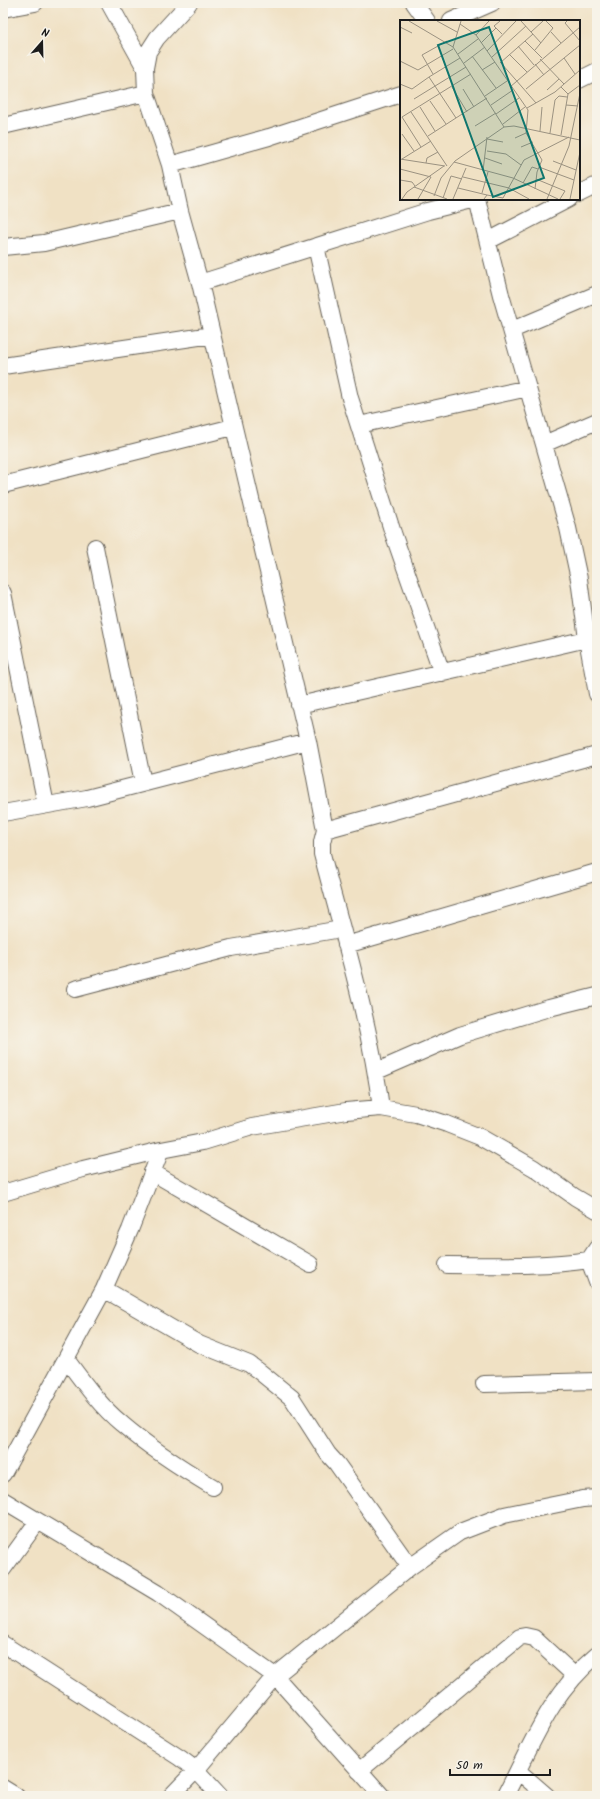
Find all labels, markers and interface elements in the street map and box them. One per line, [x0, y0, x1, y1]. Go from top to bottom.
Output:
inset map [400, 20, 580, 200]
north arrow [22, 22, 62, 62]
text: N [39, 24, 51, 43]
scale bar [450, 1751, 550, 1777]
text: 50 m [456, 1756, 483, 1775]

